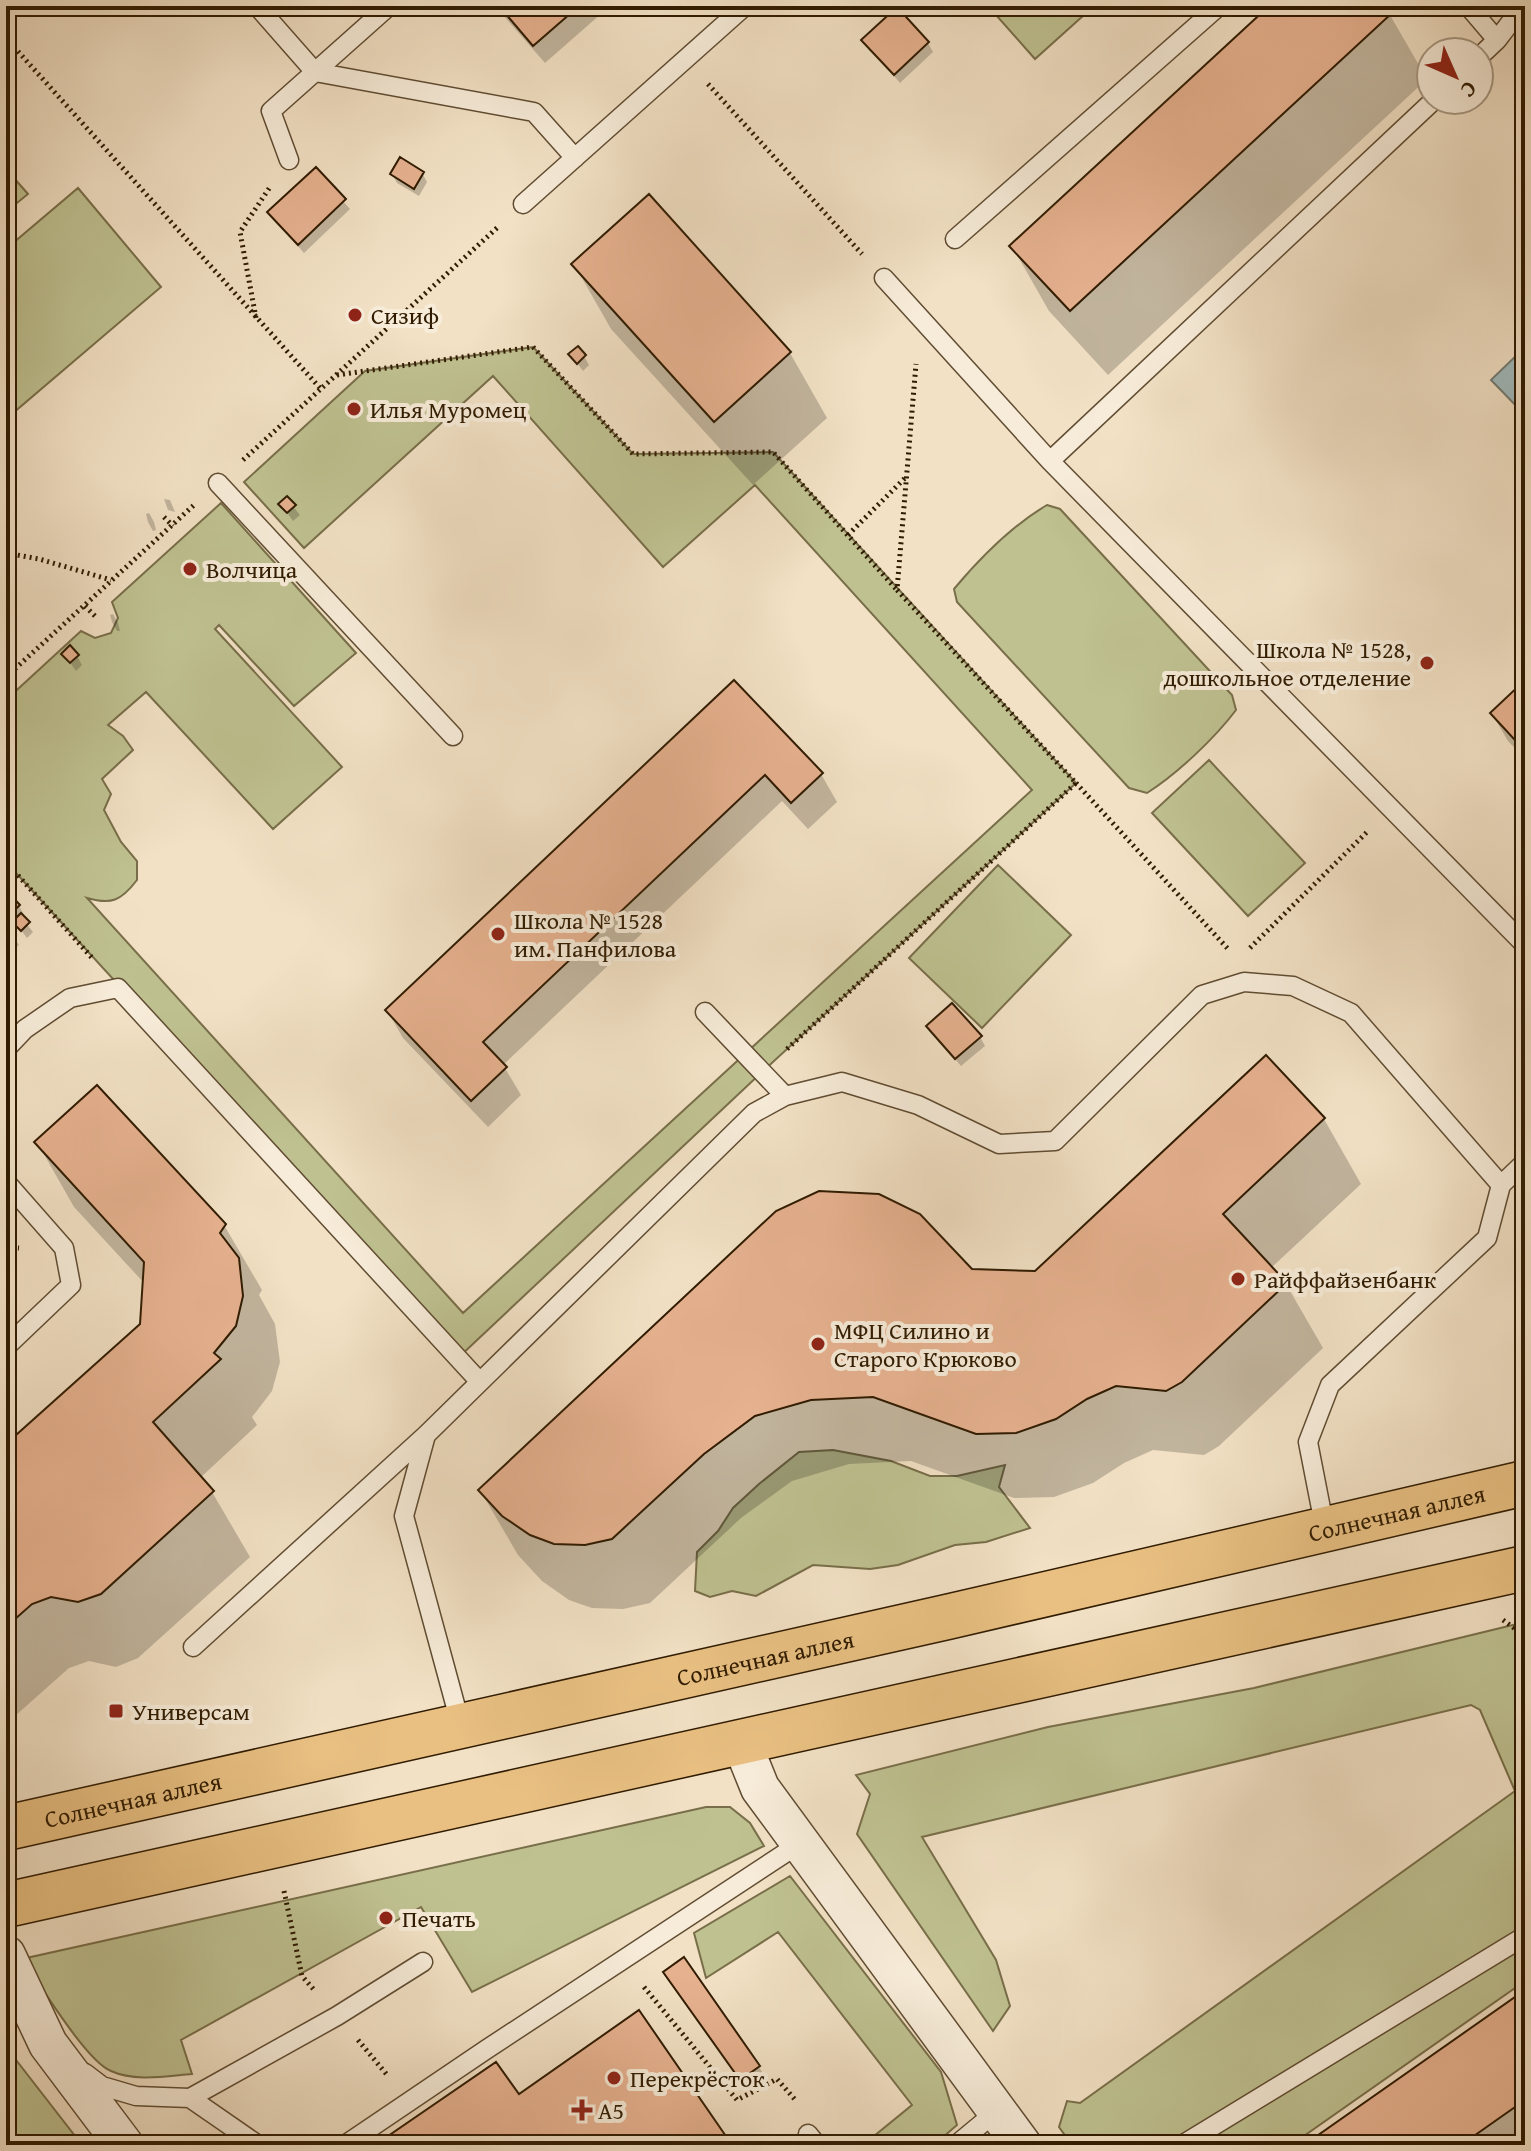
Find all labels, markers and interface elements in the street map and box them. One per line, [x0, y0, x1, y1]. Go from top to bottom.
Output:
north arrow [1415, 36, 1495, 116]
text: С [1453, 74, 1485, 106]
place label: Сизиф [371, 298, 439, 333]
marker: Сизиф [346, 306, 364, 324]
place label: Илья Муромец [370, 392, 527, 427]
marker: Илья Муромец [345, 400, 363, 418]
place label: Волчица [206, 552, 298, 587]
marker: Волчица [181, 560, 199, 578]
place label: Школа № 1528, дошкольное отделение [1163, 632, 1411, 695]
marker: Школа № 1528, дошкольное отделение [1418, 654, 1436, 672]
place label: Школа № 1528 им. Панфилова [514, 903, 677, 966]
marker: Школа № 1528 им. Панфилова [489, 925, 507, 943]
place label: Райффайзенбанк [1254, 1262, 1437, 1297]
marker: Райффайзенбанк [1229, 1270, 1247, 1288]
place label: МФЦ Силино и Старого Крюково [834, 1313, 1017, 1376]
marker: МФЦ Силино и Старого Крюково [809, 1335, 827, 1353]
street label: Солнечная аллея [1305, 1475, 1489, 1550]
street label: Солнечная аллея [673, 1621, 857, 1695]
place label: Универсам [132, 1694, 250, 1729]
marker: Универсам [107, 1702, 125, 1720]
street label: Солнечная аллея [41, 1763, 225, 1836]
place label: Печать [402, 1901, 476, 1936]
marker: Печать [377, 1909, 395, 1927]
place label: Перекрёсток [630, 2061, 765, 2096]
marker: Перекрёсток [605, 2069, 623, 2087]
place label: А5 [598, 2093, 624, 2128]
marker: А5 [573, 2101, 591, 2119]

